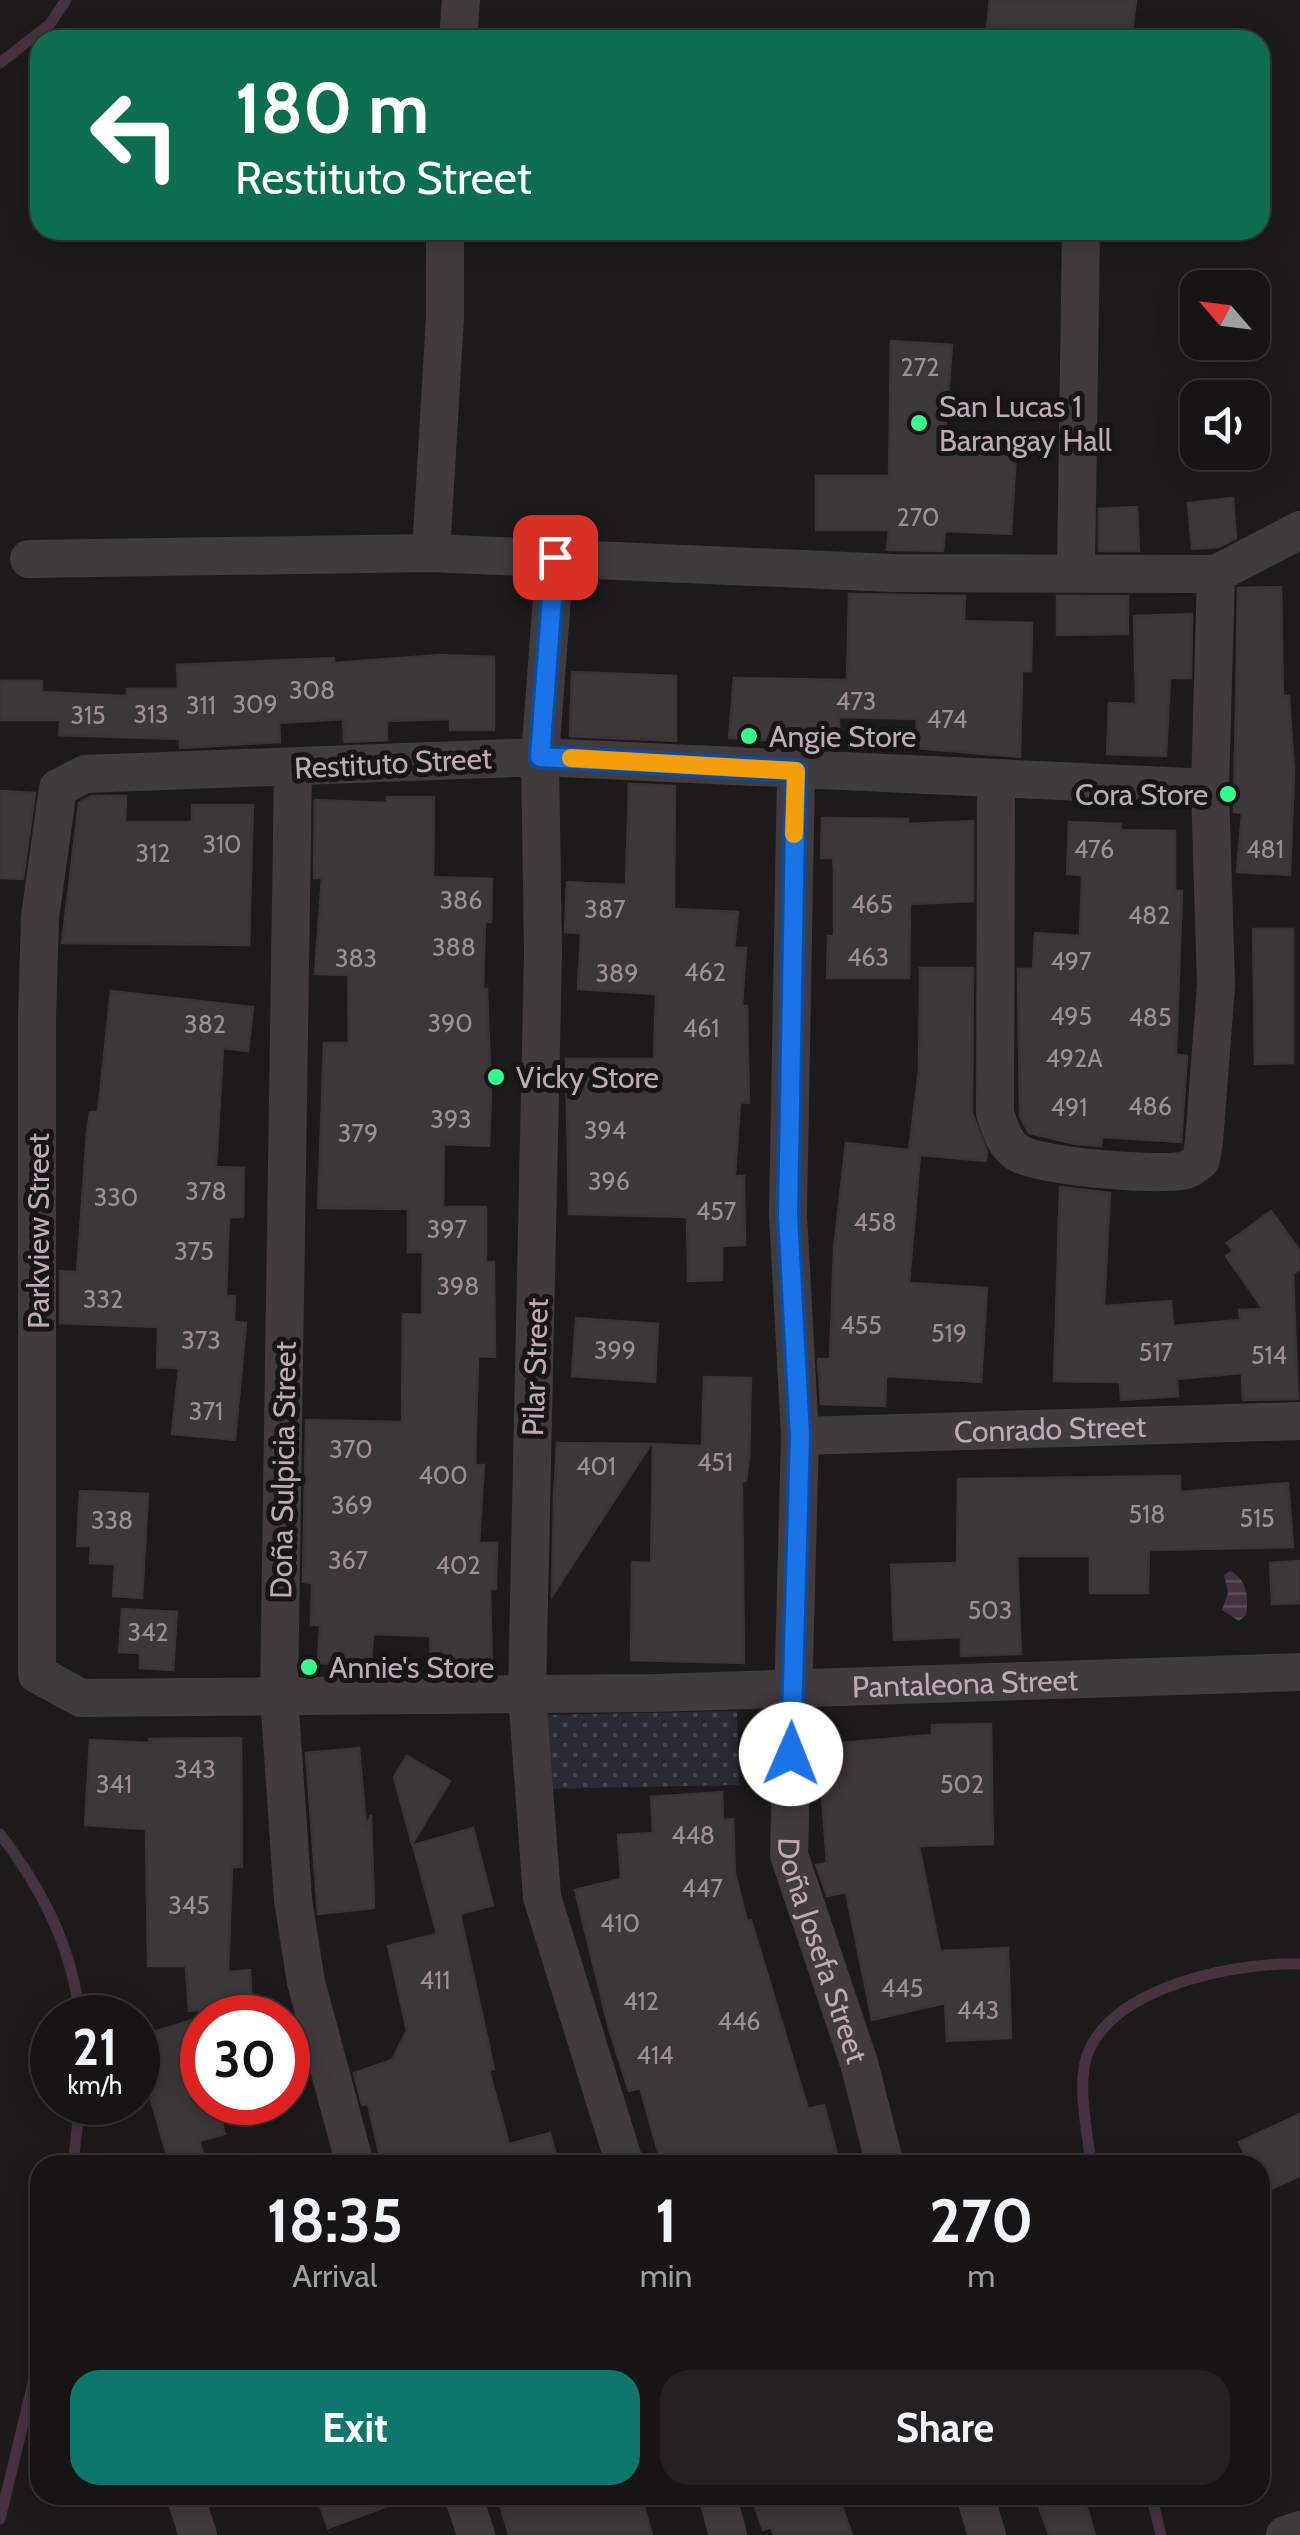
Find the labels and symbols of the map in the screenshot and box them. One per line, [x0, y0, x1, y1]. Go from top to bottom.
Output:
north arrow [1180, 270, 1270, 360]
house number: 272 [901, 352, 939, 382]
place label: San Lucas 1 Barangay Hall [939, 388, 1112, 459]
marker: San Lucas 1 Barangay Hall [908, 412, 930, 434]
house number: 270 [897, 502, 939, 532]
pin [513, 515, 598, 600]
house number: 308 [289, 675, 335, 705]
house number: 473 [836, 686, 876, 716]
house number: 309 [232, 689, 278, 719]
house number: 311 [186, 690, 216, 720]
house number: 313 [133, 699, 169, 729]
house number: 315 [70, 700, 106, 730]
house number: 474 [927, 704, 967, 734]
place label: Angie Store [769, 718, 916, 755]
marker: Angie Store [738, 725, 760, 747]
street label: Restituto Street [293, 739, 493, 787]
place label: Cora Store [1075, 776, 1208, 813]
marker: Cora Store [1217, 783, 1239, 805]
house number: 310 [202, 829, 242, 859]
house number: 476 [1074, 834, 1114, 864]
house number: 481 [1246, 834, 1284, 864]
house number: 312 [136, 838, 170, 868]
house number: 386 [440, 885, 482, 915]
house number: 465 [851, 889, 893, 919]
house number: 387 [584, 894, 626, 924]
house number: 482 [1128, 900, 1170, 930]
house number: 388 [432, 932, 476, 962]
house number: 463 [847, 942, 889, 972]
house number: 383 [335, 943, 377, 973]
house number: 497 [1050, 946, 1092, 976]
house number: 462 [684, 957, 726, 987]
house number: 389 [596, 958, 638, 988]
house number: 495 [1050, 1001, 1092, 1031]
house number: 485 [1128, 1002, 1172, 1032]
house number: 390 [427, 1008, 473, 1038]
house number: 382 [184, 1009, 226, 1039]
house number: 461 [683, 1013, 719, 1043]
house number: 492A [1045, 1043, 1103, 1073]
place label: Vicky Store [516, 1059, 659, 1096]
marker: Vicky Store [485, 1066, 507, 1088]
house number: 486 [1128, 1091, 1172, 1121]
house number: 491 [1051, 1092, 1087, 1122]
house number: 393 [430, 1104, 472, 1134]
house number: 394 [584, 1115, 626, 1145]
house number: 379 [338, 1118, 378, 1148]
street label: Parkview Street [20, 1133, 57, 1329]
house number: 396 [588, 1166, 630, 1196]
house number: 378 [185, 1176, 227, 1206]
house number: 330 [94, 1182, 138, 1212]
house number: 457 [696, 1196, 737, 1226]
house number: 458 [853, 1207, 897, 1237]
house number: 397 [427, 1214, 468, 1244]
house number: 375 [174, 1236, 214, 1266]
house number: 398 [437, 1271, 479, 1301]
house number: 332 [83, 1284, 123, 1314]
street label: Pilar Street [514, 1297, 556, 1437]
house number: 455 [840, 1310, 882, 1340]
house number: 519 [931, 1318, 967, 1348]
house number: 373 [181, 1325, 221, 1355]
house number: 399 [594, 1335, 636, 1365]
house number: 517 [1139, 1337, 1174, 1367]
house number: 514 [1251, 1340, 1287, 1370]
street label: Doña Sulpicia Street [262, 1341, 304, 1599]
house number: 371 [189, 1396, 223, 1426]
street label: Conrado Street [953, 1407, 1146, 1450]
house number: 370 [329, 1434, 373, 1464]
house number: 451 [697, 1447, 733, 1477]
house number: 401 [576, 1451, 616, 1481]
house number: 400 [418, 1460, 468, 1490]
house number: 369 [331, 1490, 373, 1520]
house number: 518 [1129, 1499, 1165, 1529]
house number: 515 [1239, 1503, 1275, 1533]
house number: 338 [91, 1505, 133, 1535]
house number: 367 [328, 1545, 368, 1575]
house number: 402 [435, 1550, 481, 1580]
house number: 503 [968, 1595, 1012, 1625]
house number: 342 [127, 1617, 169, 1647]
place label: Annie's Store [329, 1649, 494, 1686]
marker: Annie's Store [298, 1656, 320, 1678]
street label: Pantaleona Street [851, 1661, 1079, 1705]
position arrow [739, 1702, 843, 1806]
house number: 343 [174, 1754, 216, 1784]
house number: 341 [96, 1769, 132, 1799]
house number: 502 [940, 1769, 984, 1799]
house number: 448 [671, 1820, 715, 1850]
street label: Doña Josefa Street [770, 1837, 876, 2068]
house number: 447 [681, 1873, 723, 1903]
house number: 345 [168, 1890, 210, 1920]
house number: 410 [600, 1908, 640, 1938]
house number: 411 [420, 1965, 450, 1995]
house number: 445 [881, 1973, 923, 2003]
house number: 412 [623, 1986, 659, 2016]
speed limit sign: 30 [180, 1995, 310, 2125]
house number: 443 [957, 1995, 999, 2025]
house number: 446 [717, 2006, 761, 2036]
house number: 414 [636, 2040, 674, 2070]

